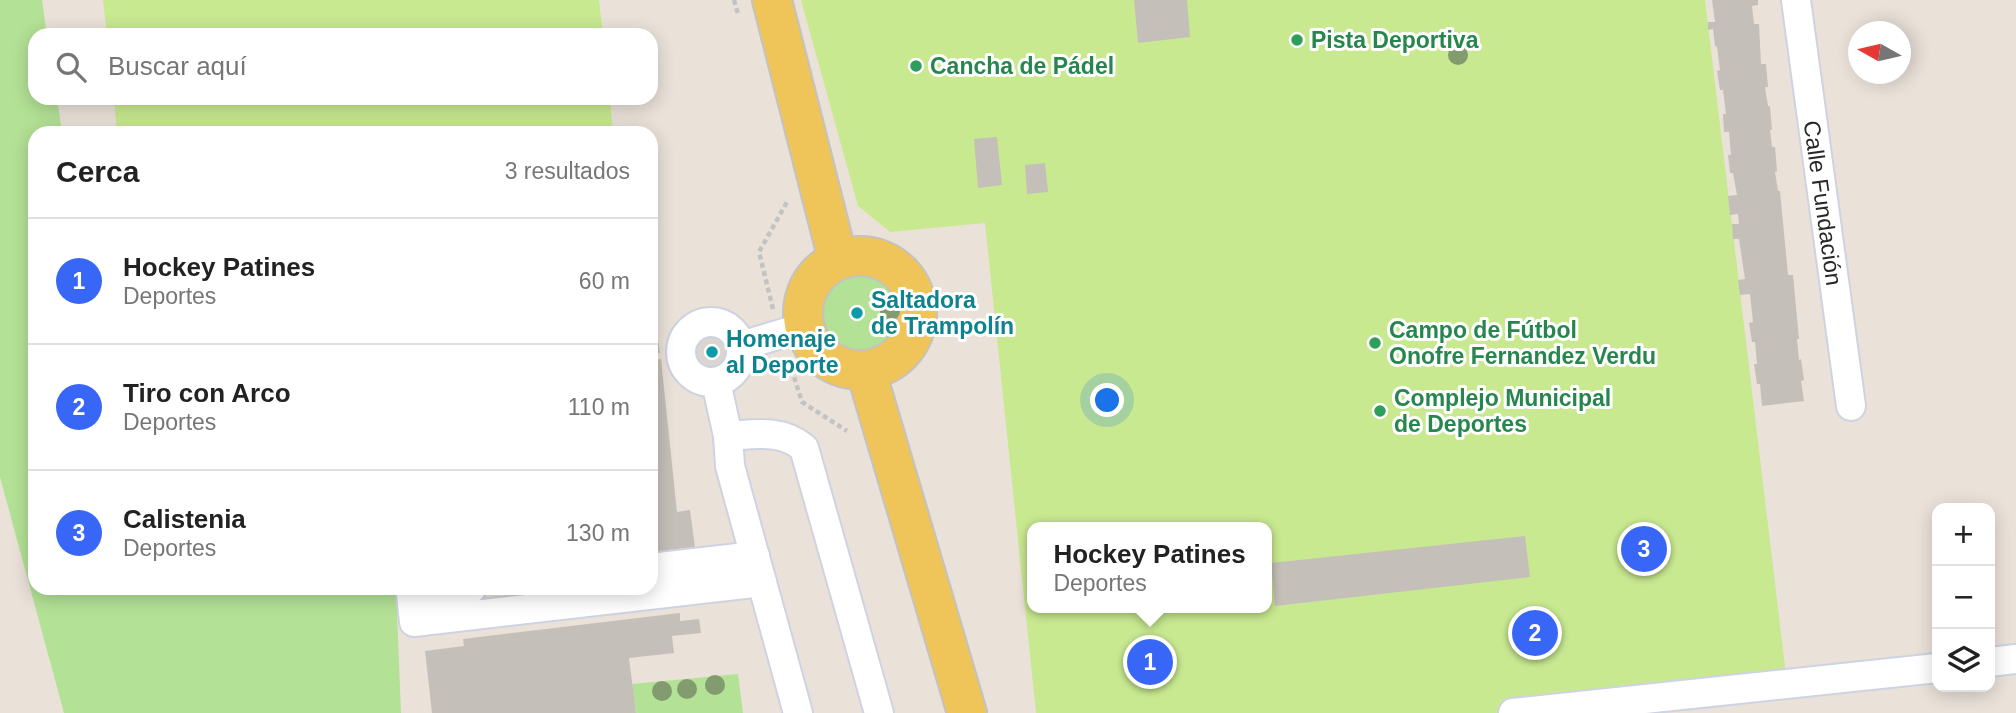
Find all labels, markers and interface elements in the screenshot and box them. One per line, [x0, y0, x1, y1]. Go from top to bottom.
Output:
north arrow [1848, 21, 1911, 84]
place label: Pista Deportiva [1311, 27, 1479, 53]
search box [28, 28, 658, 105]
marker: Pista Deportiva [1289, 32, 1305, 48]
icon: search [52, 48, 90, 86]
text: Buscar aquí [108, 51, 247, 81]
place label: Cancha de Pádel [930, 53, 1114, 79]
marker: Cancha de Pádel [908, 58, 924, 74]
street label: Calle Fundación [1799, 119, 1847, 287]
text: Cerca [56, 155, 139, 188]
text: 3 resultados [505, 158, 630, 184]
text: Hockey Patines [123, 252, 315, 282]
text: 1 [73, 268, 85, 294]
text: 60 m [579, 268, 630, 294]
text: Deportes [123, 283, 216, 309]
place label: Saltadora de Trampolín [871, 287, 1014, 339]
marker: Saltadora de Trampolín [849, 305, 865, 321]
place label: Campo de Fútbol Onofre Fernandez Verdu [1389, 317, 1656, 369]
place label: Homenaje al Deporte [726, 326, 838, 378]
marker: Campo de Fútbol Onofre Fernandez Verdu [1367, 335, 1383, 351]
marker: Homenaje al Deporte [704, 344, 720, 360]
text: Tiro con Arco [123, 378, 291, 408]
your location [1090, 383, 1124, 417]
place label: Complejo Municipal de Deportes [1394, 385, 1611, 437]
text: 2 [73, 394, 85, 420]
text: 110 m [568, 394, 630, 420]
marker: Complejo Municipal de Deportes [1372, 403, 1388, 419]
text: Deportes [123, 409, 216, 435]
map controls [1932, 503, 1995, 692]
button: + [1932, 503, 1995, 566]
text: Calistenia [123, 504, 246, 534]
text: 3 [73, 520, 85, 546]
text: 130 m [566, 520, 630, 546]
popup [1027, 522, 1272, 613]
pin: 3 [1621, 523, 1667, 575]
text: Deportes [123, 535, 216, 561]
text: Hockey Patines [1053, 539, 1246, 569]
button: − [1932, 566, 1995, 629]
text: Deportes [1053, 570, 1147, 596]
pin: 2 [1512, 607, 1558, 659]
button: layers [1932, 629, 1995, 692]
pin: 1 [1127, 636, 1173, 688]

